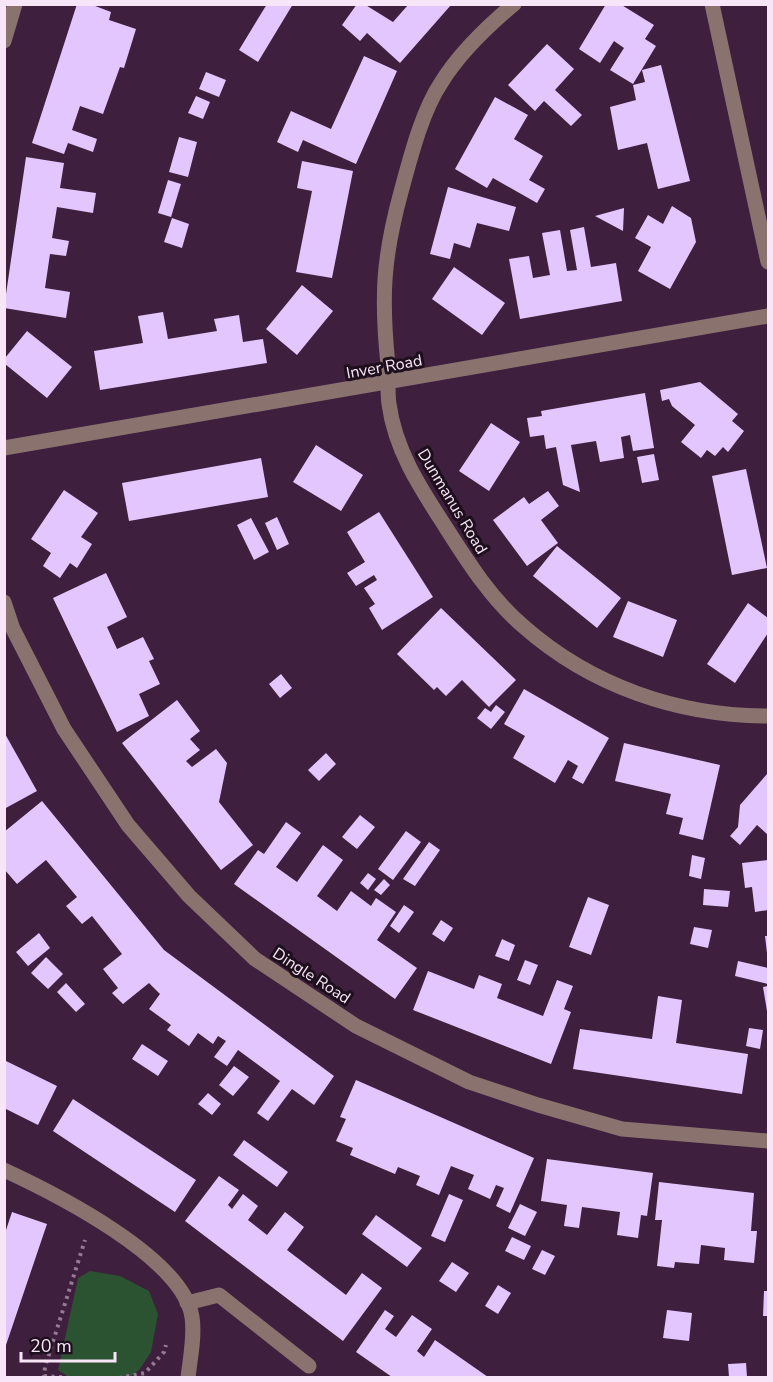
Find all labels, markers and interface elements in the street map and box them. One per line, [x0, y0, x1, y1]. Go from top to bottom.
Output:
street label: Inver Road [344, 349, 424, 384]
street label: Dunmanus Road [412, 445, 492, 558]
street label: Dingle Road [268, 942, 355, 1009]
scale bar [21, 1325, 116, 1363]
text: 20 m [30, 1334, 72, 1358]

